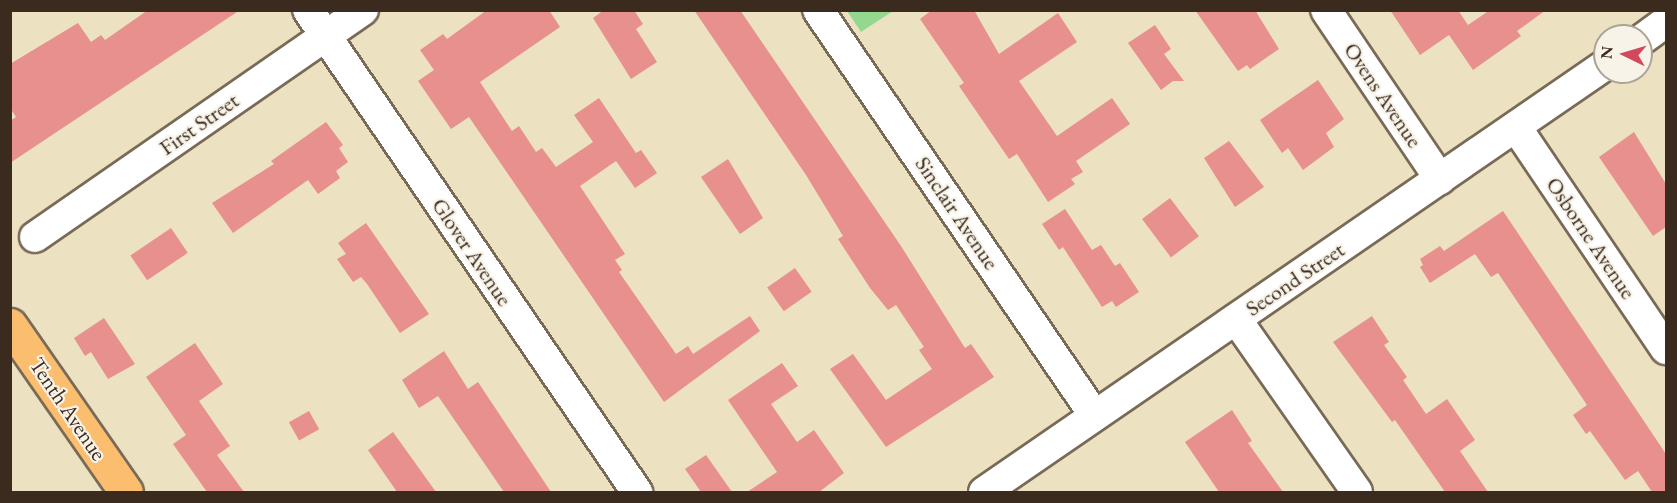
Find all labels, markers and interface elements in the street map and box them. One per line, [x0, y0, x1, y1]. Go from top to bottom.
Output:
north arrow [1593, 24, 1653, 84]
street label: Ovens Avenue [1338, 38, 1428, 152]
text: N [1596, 45, 1618, 60]
street label: First Street [154, 87, 244, 161]
street label: Sinclair Avenue [910, 152, 1004, 274]
street label: Osborne Avenue [1541, 172, 1641, 304]
street label: Glover Avenue [426, 193, 518, 311]
street label: Second Street [1241, 236, 1349, 322]
street label: Tenth Avenue [24, 353, 112, 465]

